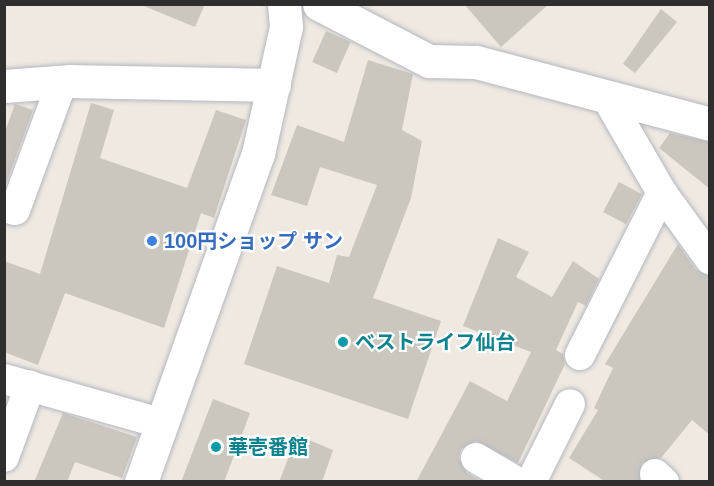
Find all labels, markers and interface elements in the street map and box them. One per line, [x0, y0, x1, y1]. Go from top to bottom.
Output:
place label: 100円ショップ サン [164, 229, 343, 253]
marker: 100円ショップ サン [145, 234, 159, 248]
place label: ベストライフ仙台 [355, 330, 515, 354]
marker: ベストライフ仙台 [336, 335, 350, 349]
place label: 華壱番館 [228, 435, 308, 459]
marker: 華壱番館 [209, 440, 223, 454]

